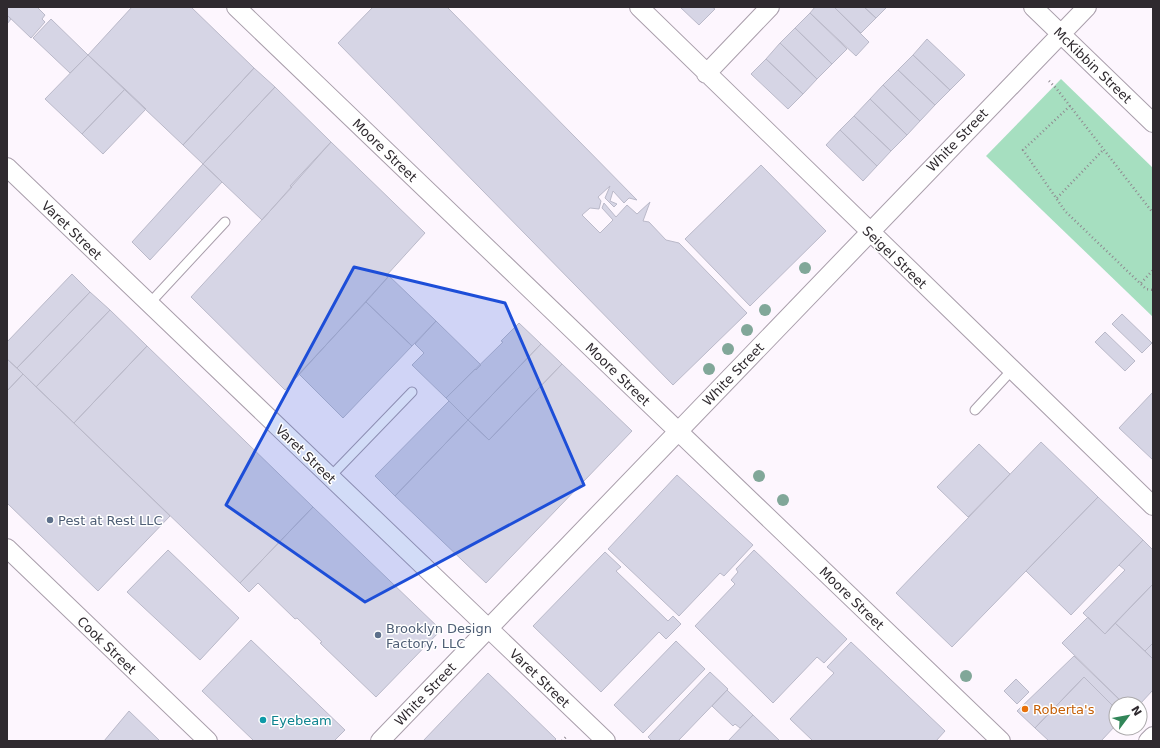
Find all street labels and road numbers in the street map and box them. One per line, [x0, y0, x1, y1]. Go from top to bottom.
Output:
street label: McKibbin Street [1051, 24, 1135, 106]
street label: White Street [924, 106, 991, 175]
street label: Moore Street [349, 116, 420, 185]
street label: Varet Street [39, 198, 105, 263]
street label: Seigel Street [859, 223, 930, 292]
street label: Moore Street [582, 340, 653, 409]
street label: White Street [700, 340, 767, 409]
street label: Varet Street [273, 422, 339, 487]
street label: Moore Street [816, 564, 887, 633]
street label: Cook Street [74, 614, 139, 677]
street label: Varet Street [507, 646, 573, 711]
street label: White Street [392, 660, 459, 729]

